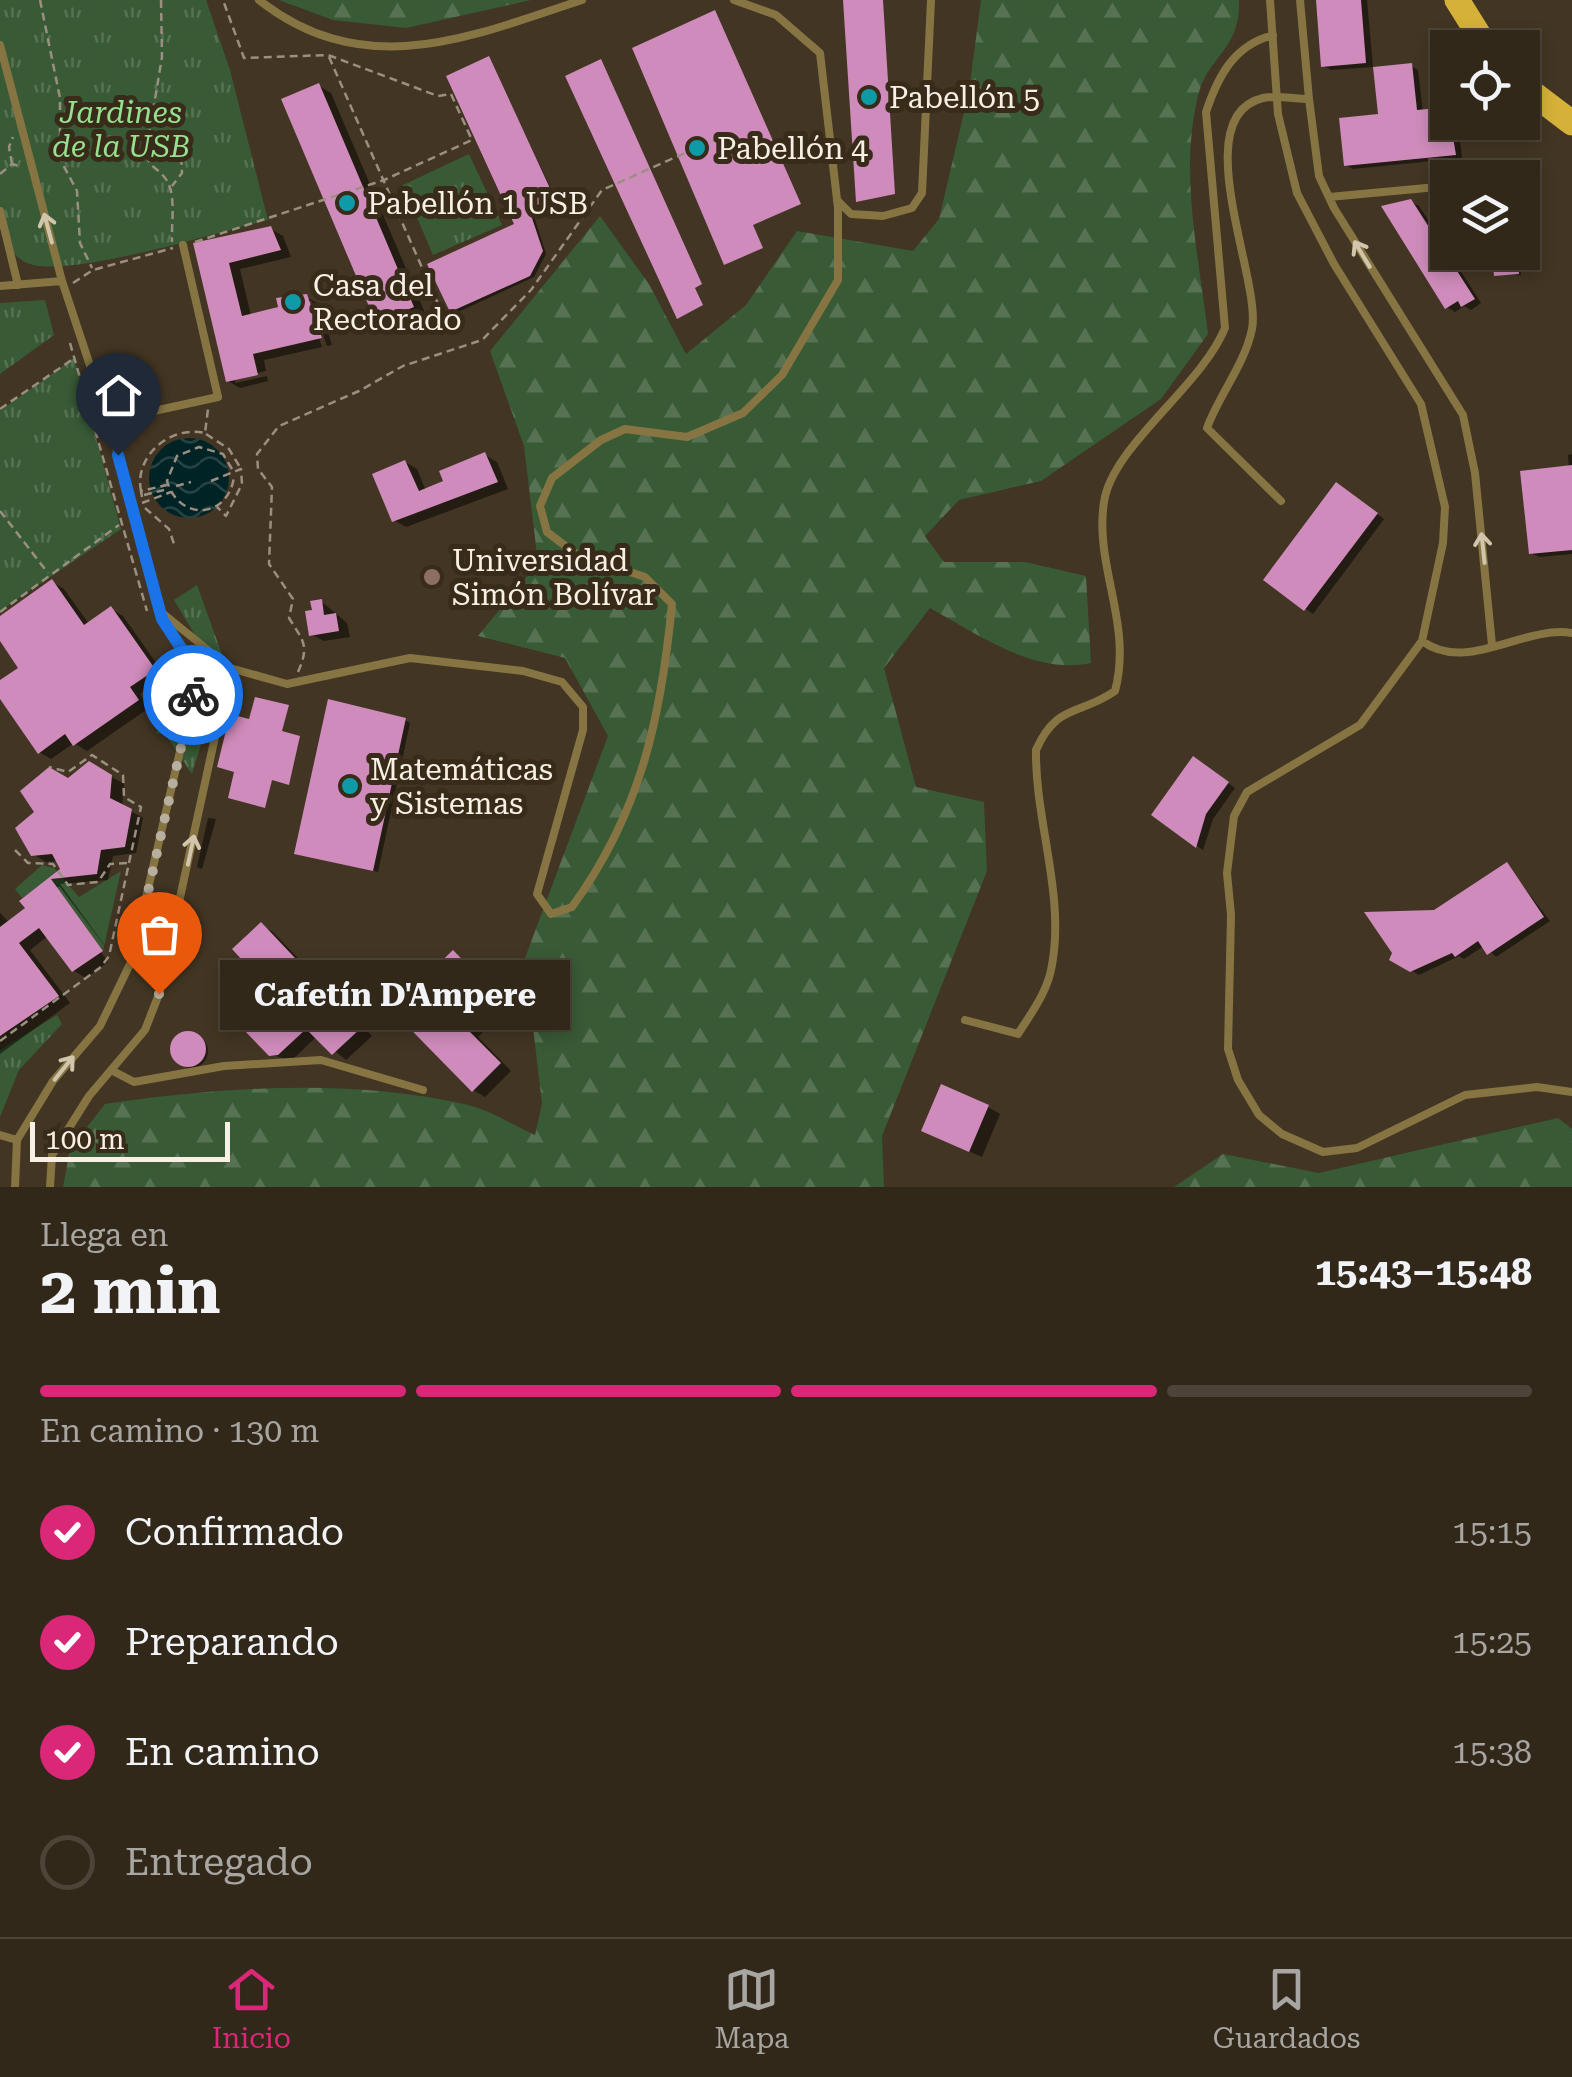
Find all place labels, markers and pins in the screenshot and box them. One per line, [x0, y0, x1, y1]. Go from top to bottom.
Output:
place label: Pabellón 5 [889, 80, 1040, 115]
marker: Pabellón 5 [858, 86, 880, 108]
place label: Pabellón 4 [717, 131, 868, 166]
marker: Pabellón 4 [686, 137, 708, 159]
place label: Pabellón 1 USB [367, 186, 588, 221]
marker: Pabellón 1 USB [336, 192, 358, 214]
place label: Casa del Rectorado [313, 268, 462, 337]
marker: Casa del Rectorado [282, 291, 304, 313]
pin [76, 353, 161, 456]
place label: Universidad Simón Bolívar [452, 543, 656, 612]
marker: Universidad Simón Bolívar [421, 566, 443, 588]
place label: Matemáticas y Sistemas [370, 752, 553, 821]
marker: Matemáticas y Sistemas [339, 775, 361, 797]
pin [117, 892, 202, 995]
callout: Cafetín D'Ampere [219, 959, 569, 1029]

